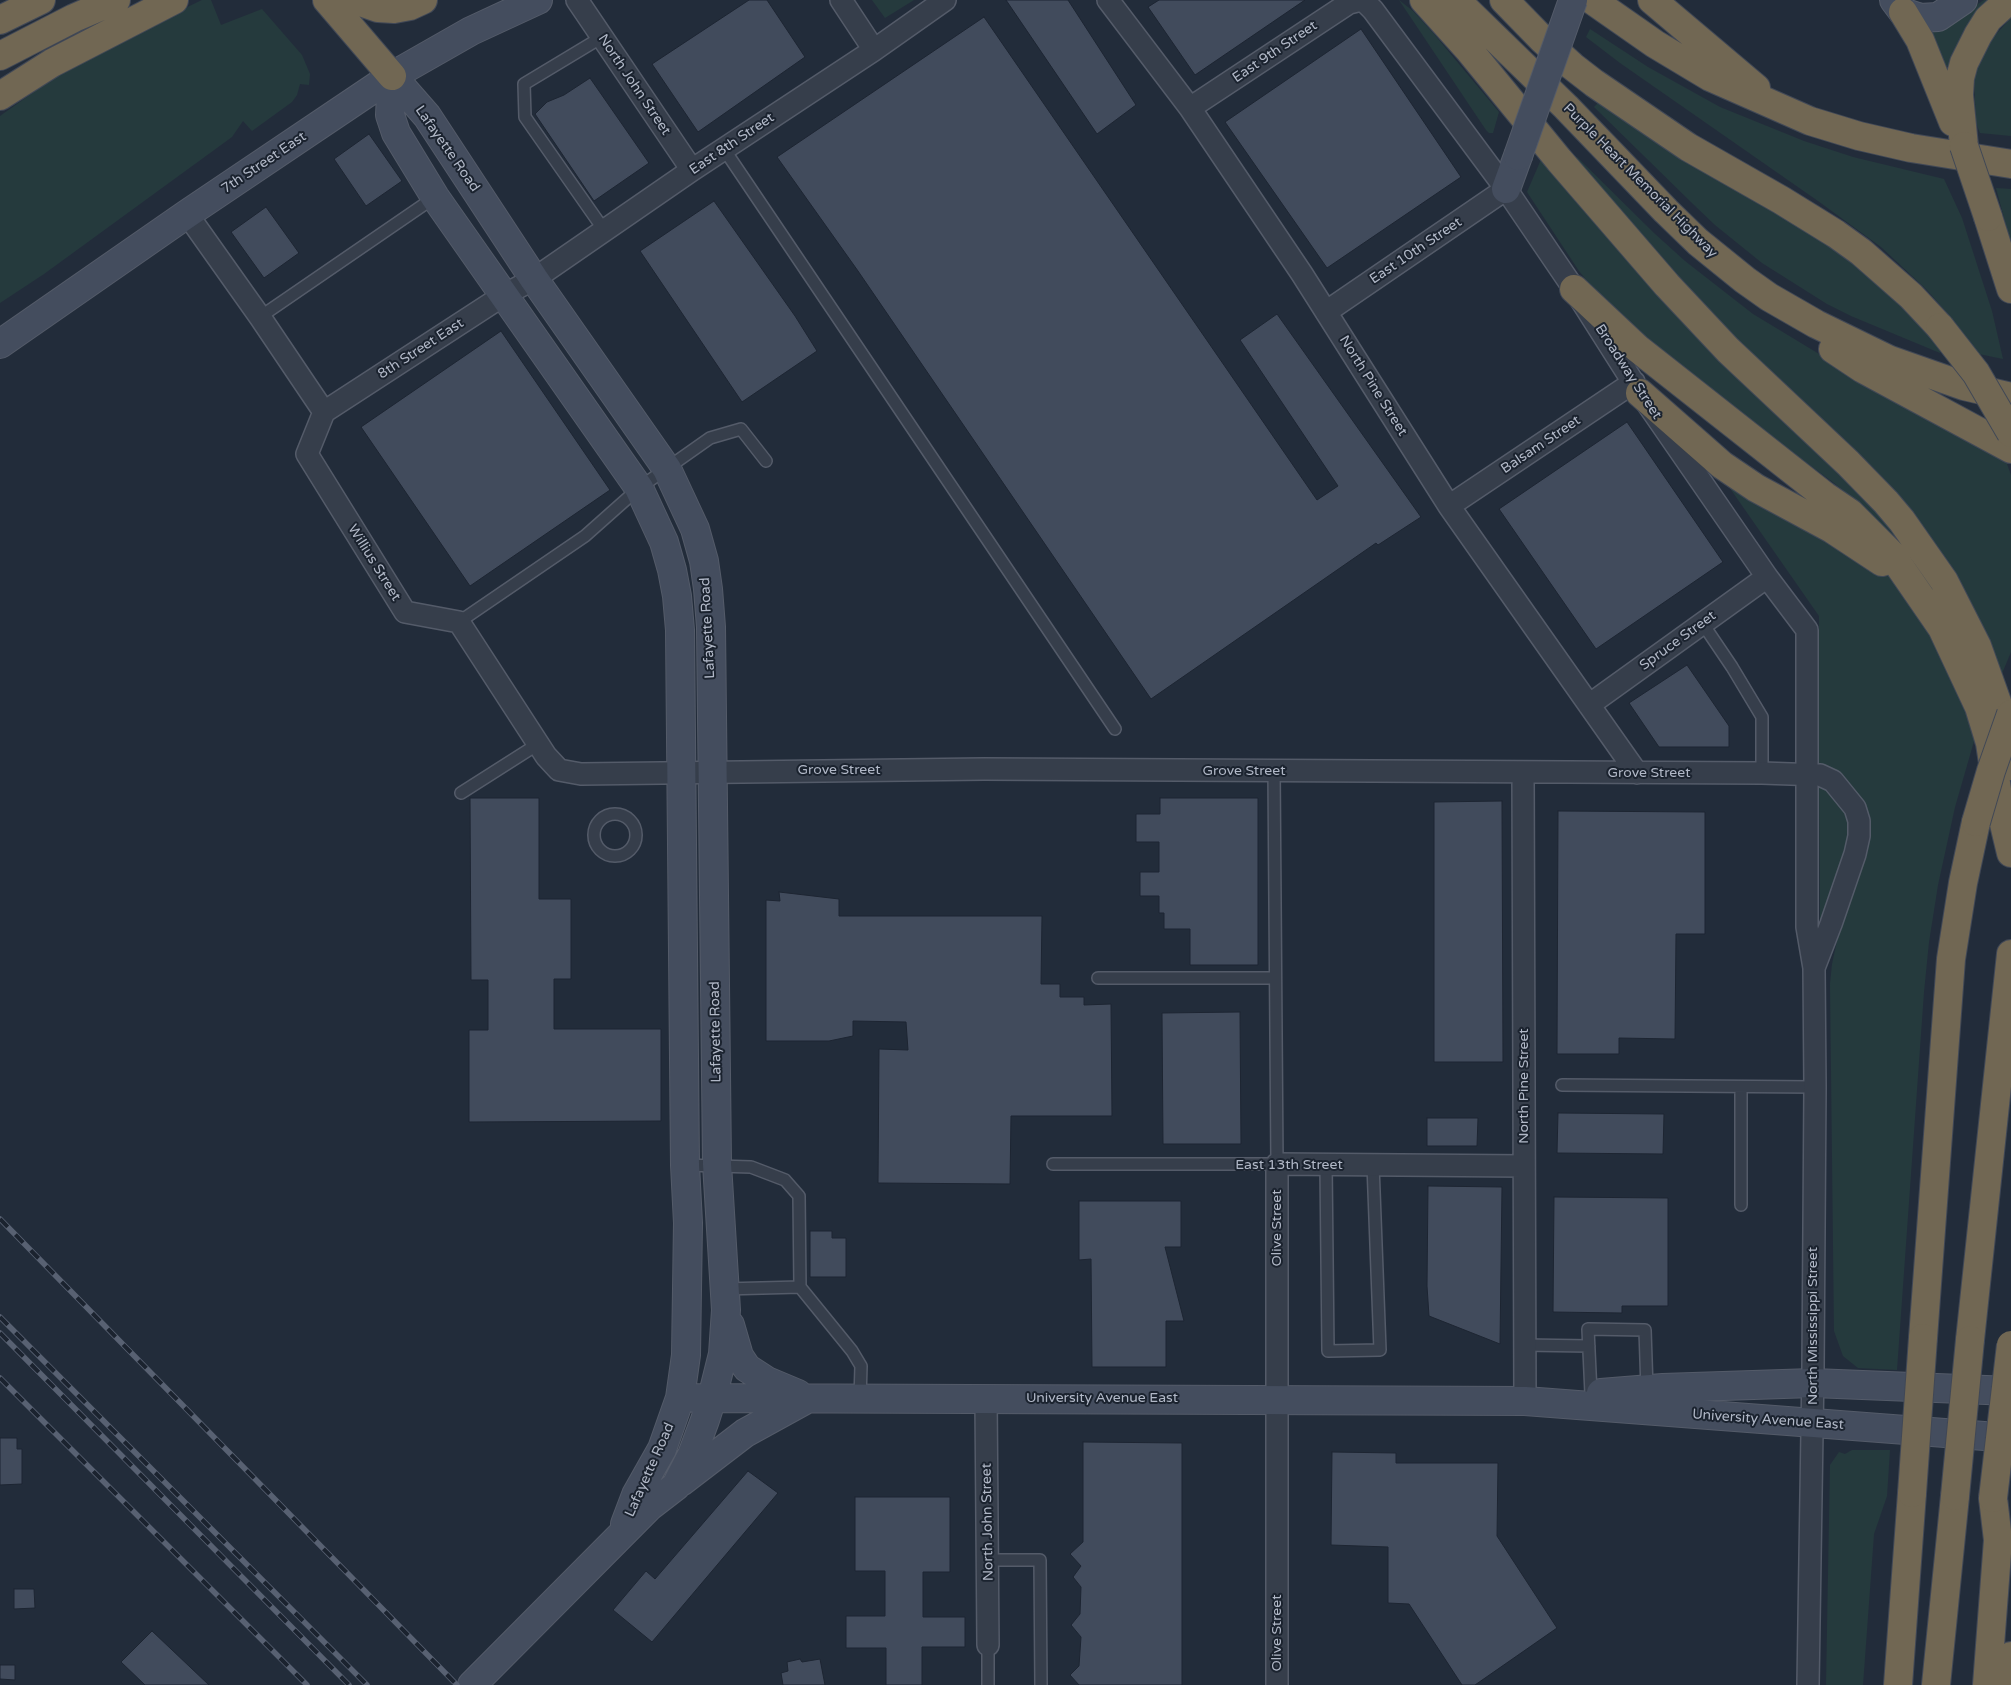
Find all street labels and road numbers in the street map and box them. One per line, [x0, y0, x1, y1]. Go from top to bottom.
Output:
street label: East 9th Street [1229, 17, 1321, 87]
street label: North John Street [594, 31, 674, 139]
street label: Purple Heart Memorial Highway [1559, 100, 1721, 262]
street label: Lafayette Road [411, 103, 483, 195]
street label: East 8th Street [686, 109, 778, 179]
street label: 7th Street East [218, 128, 310, 198]
street label: East 10th Street [1367, 214, 1465, 288]
street label: 8th Street East [375, 315, 467, 383]
street label: Broadway Street [1591, 321, 1665, 423]
street label: North Pine Street [1335, 333, 1411, 439]
street label: Balsam Street [1498, 412, 1584, 478]
street label: Willius Street [344, 522, 404, 604]
street label: Lafayette Road [697, 577, 719, 679]
street label: Spruce Street [1637, 608, 1719, 674]
street label: Grove Street [797, 762, 881, 778]
street label: Grove Street [1202, 763, 1286, 779]
street label: Grove Street [1607, 765, 1691, 781]
street label: Lafayette Road [707, 981, 725, 1083]
street label: North Pine Street [1516, 1028, 1532, 1144]
street label: East 13th Street [1235, 1157, 1343, 1173]
street label: Olive Street [1269, 1189, 1285, 1267]
street label: North Mississippi Street [1805, 1247, 1821, 1405]
street label: University Avenue East [1026, 1390, 1178, 1406]
street label: University Avenue East [1692, 1406, 1844, 1434]
street label: Lafayette Road [622, 1420, 678, 1520]
street label: North John Street [979, 1463, 997, 1581]
street label: Olive Street [1269, 1594, 1285, 1672]

